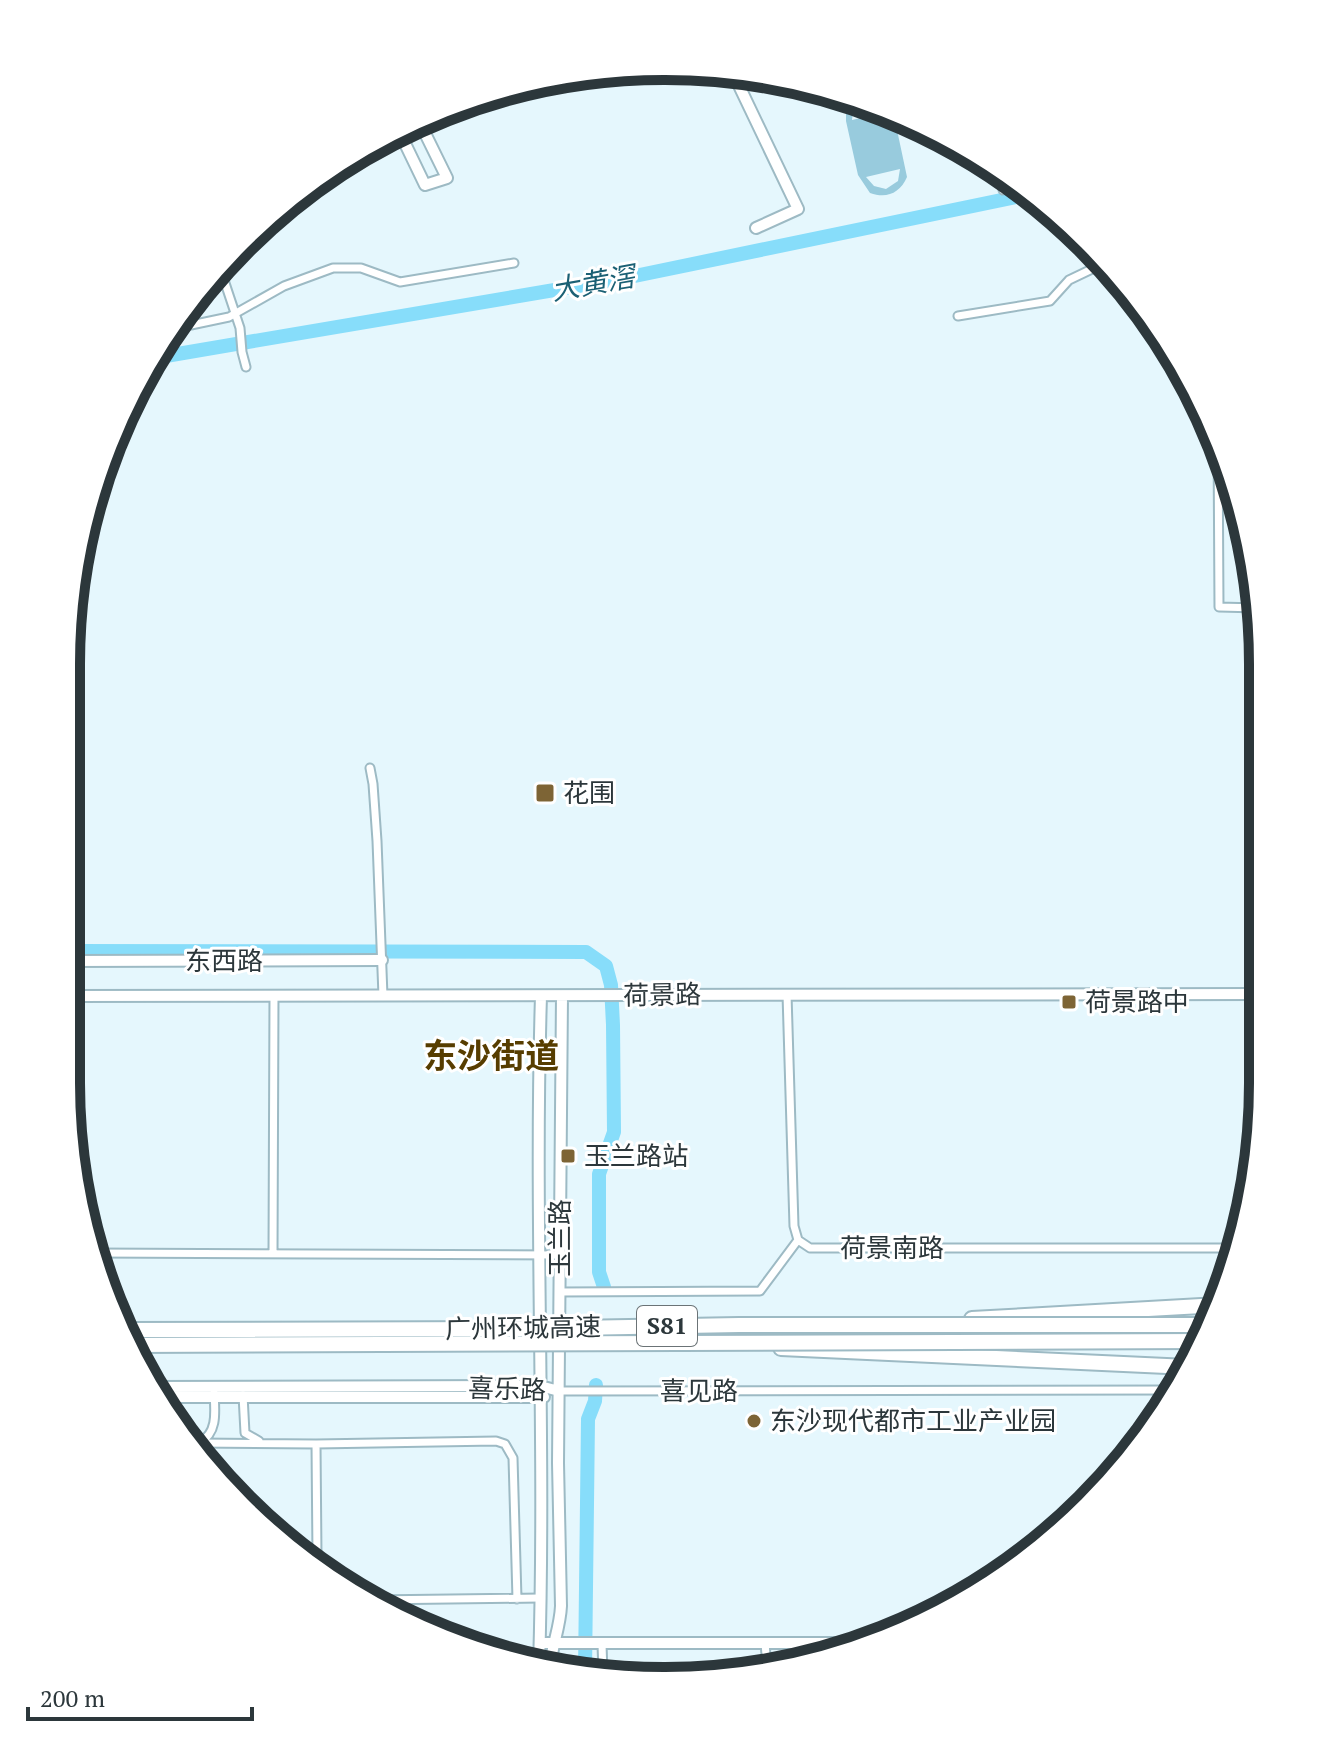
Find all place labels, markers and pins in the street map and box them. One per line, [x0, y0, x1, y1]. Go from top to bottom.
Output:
place label: 花围 [563, 775, 615, 809]
marker: 花围 [534, 782, 556, 804]
place label: 荷景路中 [1085, 984, 1189, 1018]
marker: 荷景路中 [1060, 993, 1078, 1011]
place label: 玉兰路站 [584, 1138, 688, 1172]
marker: 玉兰路站 [559, 1147, 577, 1165]
place label: 东沙现代都市工业产业园 [770, 1403, 1056, 1437]
marker: 东沙现代都市工业产业园 [745, 1412, 763, 1430]

